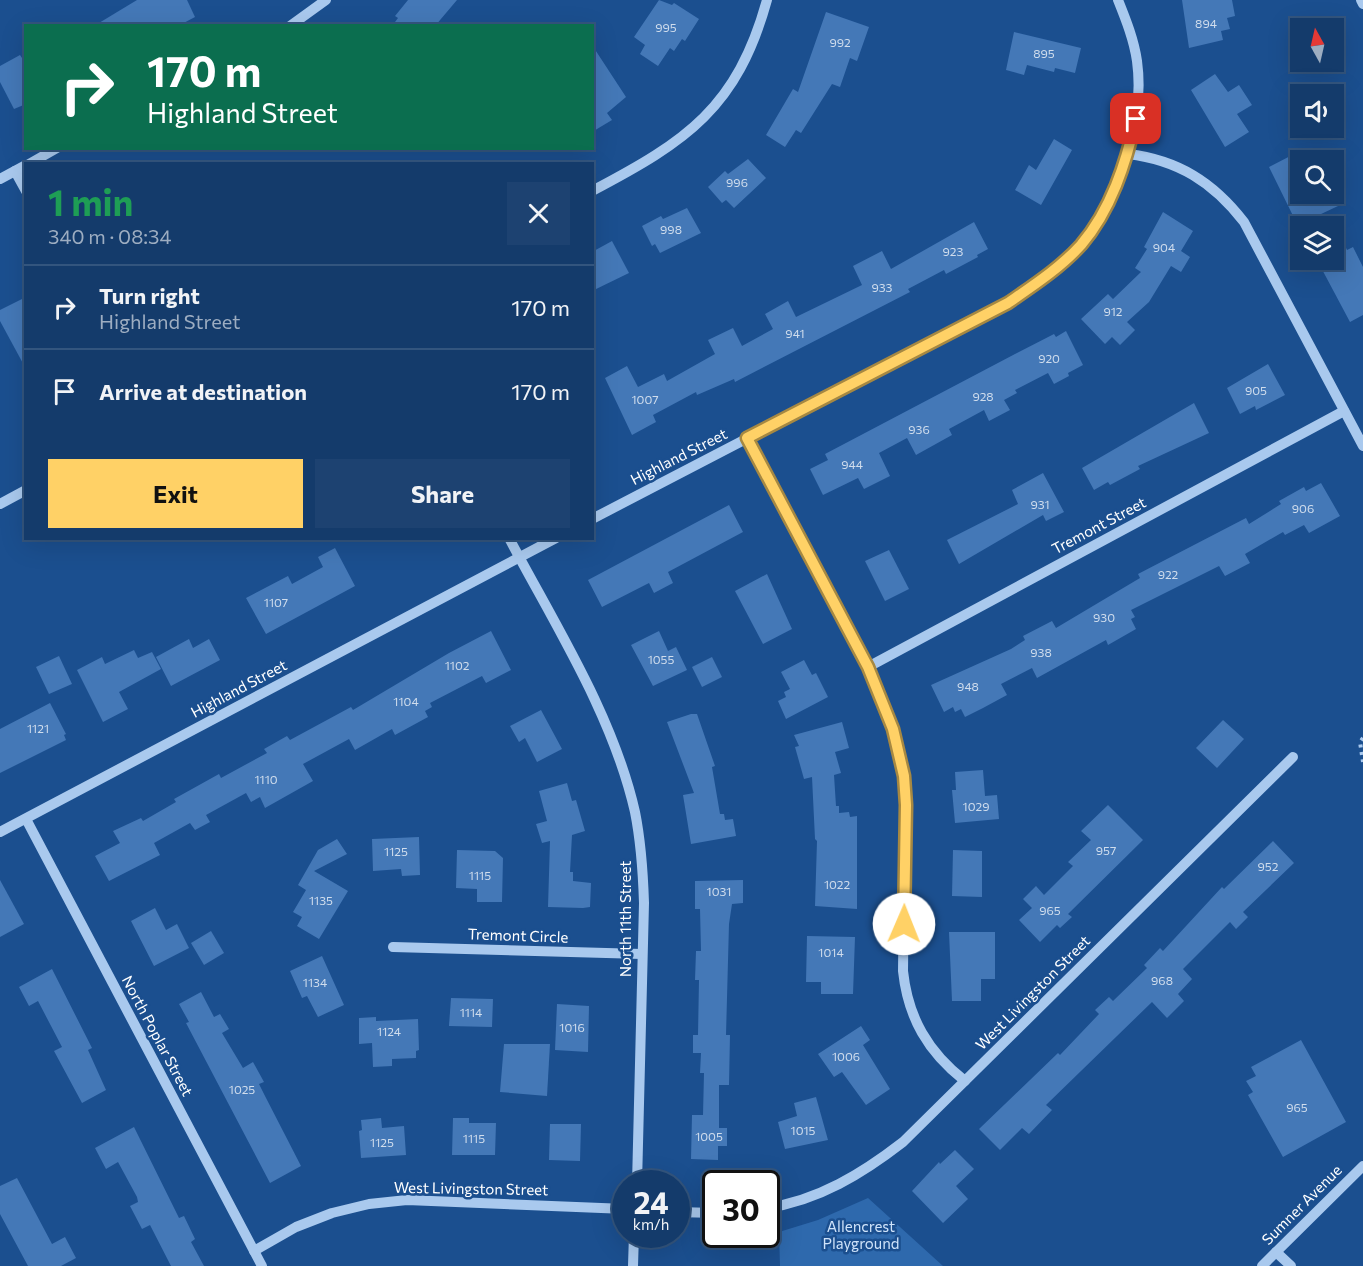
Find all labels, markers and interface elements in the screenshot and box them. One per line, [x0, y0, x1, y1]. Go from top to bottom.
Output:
house number: 894 [1195, 16, 1217, 30]
north arrow [1290, 18, 1344, 72]
map controls [1290, 18, 1344, 270]
house number: 995 [655, 20, 677, 34]
house number: 992 [829, 35, 851, 49]
text: 170 m [147, 44, 261, 96]
house number: 895 [1033, 46, 1055, 60]
icon: right [48, 48, 126, 126]
button: sound [1290, 84, 1344, 138]
pin [1110, 93, 1161, 144]
text: Highland Street [147, 96, 338, 129]
icon: arrive [1119, 102, 1152, 135]
button: search [1290, 150, 1344, 204]
house number: 996 [726, 175, 748, 189]
text: 1 min [48, 179, 133, 223]
button: close [507, 182, 570, 245]
button: layers [1290, 216, 1344, 270]
house number: 998 [660, 222, 682, 236]
text: 340 m · 08:34 [48, 224, 171, 248]
house number: 904 [1153, 240, 1175, 254]
house number: 923 [943, 244, 964, 258]
house number: 933 [872, 280, 893, 294]
text: Turn right [99, 282, 200, 309]
icon: right [48, 291, 81, 324]
text: 170 m [511, 294, 570, 321]
house number: 912 [1103, 304, 1123, 318]
text: Highland Street [99, 309, 240, 333]
house number: 941 [785, 326, 805, 340]
house number: 920 [1038, 351, 1060, 365]
icon: arrive [48, 375, 81, 408]
text: Arrive at destination [99, 378, 307, 405]
text: 170 m [511, 378, 570, 405]
house number: 905 [1245, 383, 1267, 397]
house number: 928 [972, 389, 994, 403]
house number: 1007 [631, 392, 659, 406]
house number: 936 [908, 422, 930, 436]
street label: Highland Street [627, 424, 730, 488]
house number: 944 [841, 457, 863, 471]
button: Exit [48, 459, 303, 528]
button: Share [315, 459, 570, 528]
street label: Tremont Street [1048, 493, 1149, 557]
house number: 931 [1030, 497, 1050, 511]
house number: 906 [1292, 501, 1314, 515]
house number: 922 [1158, 567, 1179, 581]
house number: 1107 [264, 595, 288, 609]
house number: 930 [1093, 610, 1115, 624]
house number: 938 [1030, 645, 1052, 659]
house number: 1055 [648, 652, 674, 666]
street label: Highland Street [188, 655, 290, 721]
house number: 1102 [445, 658, 470, 672]
house number: 948 [957, 679, 979, 693]
house number: 1104 [393, 694, 419, 708]
house number: 1121 [27, 721, 49, 735]
house number: 1110 [254, 772, 278, 786]
house number: 1029 [963, 799, 989, 813]
house number: 957 [1096, 843, 1116, 857]
house number: 1125 [384, 844, 408, 858]
house number: 952 [1258, 859, 1279, 873]
street label: North 11th Street [616, 861, 634, 977]
house number: 1115 [469, 868, 491, 882]
house number: 1022 [824, 877, 850, 891]
house number: 1031 [707, 884, 731, 898]
position arrow [872, 892, 936, 956]
house number: 1135 [309, 893, 333, 907]
house number: 965 [1039, 903, 1061, 917]
street label: Tremont Circle [467, 924, 569, 946]
street label: West Livingston Street [971, 931, 1093, 1053]
house number: 1014 [818, 945, 844, 959]
street label: North Poplar Street [119, 972, 197, 1099]
house number: 968 [1151, 973, 1173, 987]
house number: 1134 [303, 975, 327, 989]
house number: 1114 [460, 1005, 482, 1019]
house number: 1016 [559, 1020, 585, 1034]
house number: 1124 [377, 1024, 401, 1038]
house number: 1006 [832, 1049, 860, 1063]
house number: 1025 [229, 1082, 255, 1096]
house number: 965 [1286, 1100, 1308, 1114]
house number: 1015 [791, 1123, 816, 1137]
house number: 1005 [695, 1129, 723, 1143]
house number: 1115 [463, 1131, 485, 1145]
house number: 1125 [370, 1135, 394, 1149]
street label: Sumner Avenue [1258, 1161, 1345, 1248]
speed limit sign: 30 [702, 1170, 780, 1248]
street label: West Livingston Street [394, 1178, 548, 1198]
text: 24 [633, 1183, 669, 1220]
text: km/h [633, 1215, 669, 1233]
park label: Allencrest Playground [823, 1217, 899, 1252]

